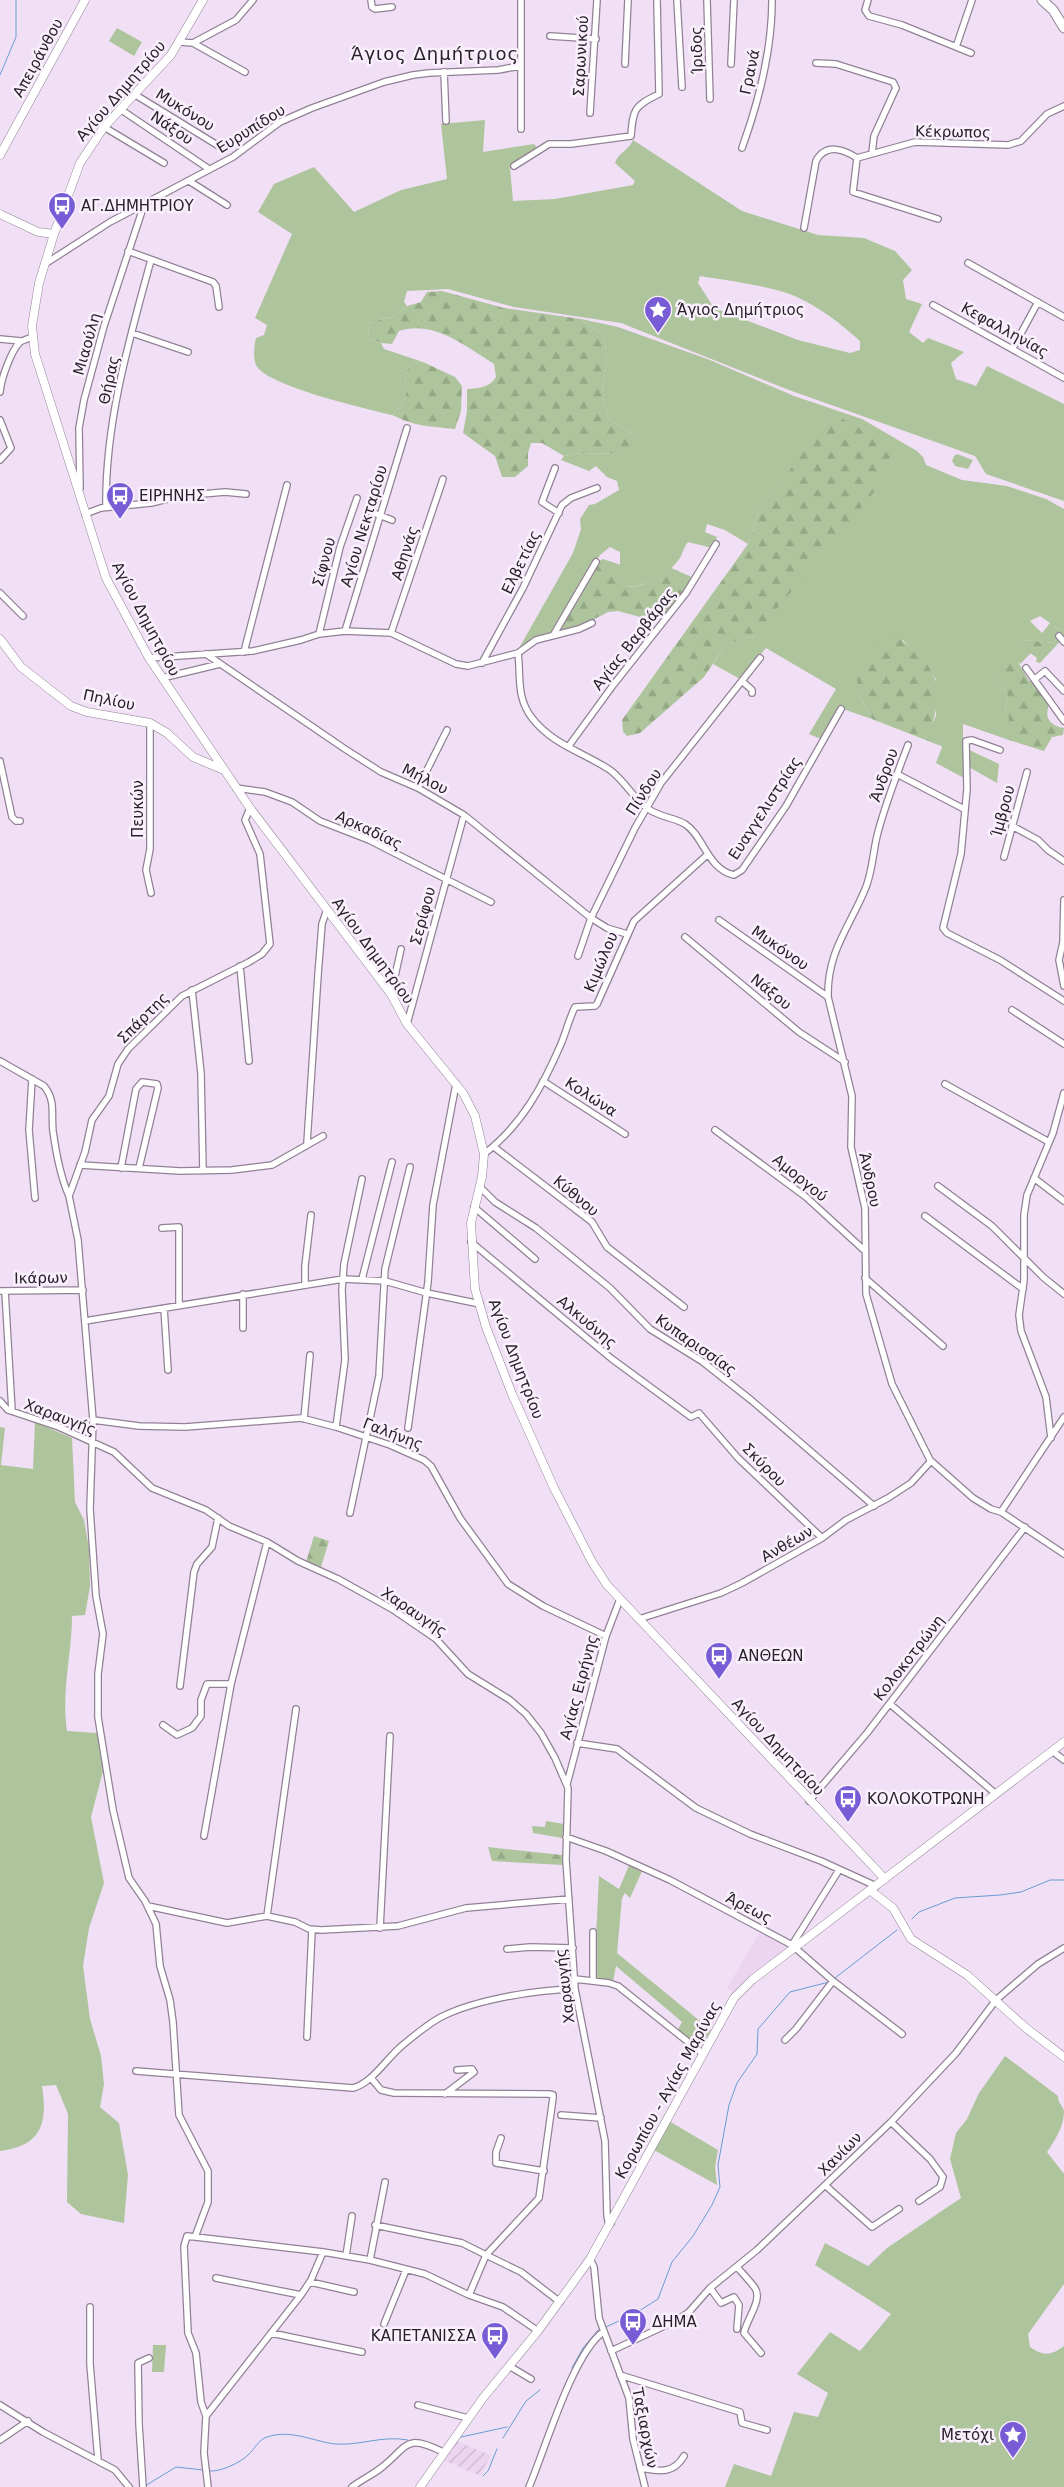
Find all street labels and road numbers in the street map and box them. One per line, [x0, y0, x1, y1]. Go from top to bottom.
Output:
street label: Απειράνθου [9, 15, 67, 101]
street label: Σαρωνικού [570, 15, 592, 97]
street label: Ίριδος [687, 26, 707, 75]
street label: Αγίου Δημητρίου [72, 37, 170, 145]
street label: Γρανά [736, 48, 764, 96]
street label: Μυκόνου [152, 85, 218, 135]
street label: Ευρυπίδου [213, 101, 289, 157]
street label: Νάξου [147, 107, 197, 149]
street label: Κέκρωπος [915, 122, 991, 142]
street label: Κεφαλληνίας [958, 299, 1052, 361]
street label: Μιαούλη [70, 311, 104, 377]
street label: Θήρας [95, 354, 123, 406]
street label: Αγίου Νεκταρίου [337, 463, 391, 589]
street label: Αθηνάς [388, 524, 422, 582]
street label: Ελβετίας [498, 527, 544, 597]
street label: Σίφνου [309, 535, 339, 589]
street label: Αγίου Δημητρίου [108, 559, 184, 679]
street label: Αγίας Βαρβάρας [588, 584, 680, 694]
street label: Πηλίου [81, 686, 137, 714]
street label: Άνδρου [866, 746, 902, 804]
street label: Ευαγγελιστρίας [725, 753, 805, 863]
street label: Μήλου [399, 760, 451, 798]
street label: Πίνδου [622, 765, 666, 819]
street label: Πευκών [129, 780, 147, 838]
street label: Ίμβρου [987, 783, 1019, 840]
street label: Αρκαδίας [333, 807, 405, 853]
street label: Σερίφου [407, 885, 439, 947]
street label: Αγίου Δημητρίου [328, 894, 418, 1008]
street label: Μυκόνου [748, 922, 812, 974]
street label: Κιμώλου [580, 929, 622, 995]
street label: Νάξου [747, 970, 795, 1014]
street label: Σπάρτης [114, 989, 172, 1047]
street label: Κολώνα [561, 1073, 621, 1121]
street label: Αμοργού [769, 1150, 831, 1206]
street label: Άνδρου [855, 1151, 885, 1209]
street label: Κύθνου [550, 1172, 602, 1220]
street label: Ικάρων [14, 1269, 68, 1287]
street label: Αλκυόνης [553, 1292, 621, 1352]
street label: Αγίου Δημητρίου [485, 1296, 547, 1422]
street label: Κυπαρισσίας [652, 1310, 740, 1380]
street label: Χαραυγής [22, 1395, 98, 1439]
street label: Γαλήνης [360, 1414, 426, 1454]
street label: Σκύρου [738, 1439, 790, 1491]
street label: Ανθέων [758, 1522, 816, 1566]
street label: Χαραυγής [378, 1583, 450, 1641]
street label: Κολοκοτρώνη [870, 1611, 948, 1705]
street label: Αγίας Ειρήνης [556, 1633, 602, 1741]
street label: Αγίου Δημητρίου [728, 1694, 828, 1800]
street label: Άρεως [723, 1889, 775, 1927]
street label: Χαραυγής [551, 1947, 579, 2025]
street label: Κορωπίου - Αγίας Μαρίνας [612, 1998, 724, 2182]
street label: Χανίων [814, 2128, 866, 2180]
street label: Ταξιαρχών [628, 2385, 662, 2470]

